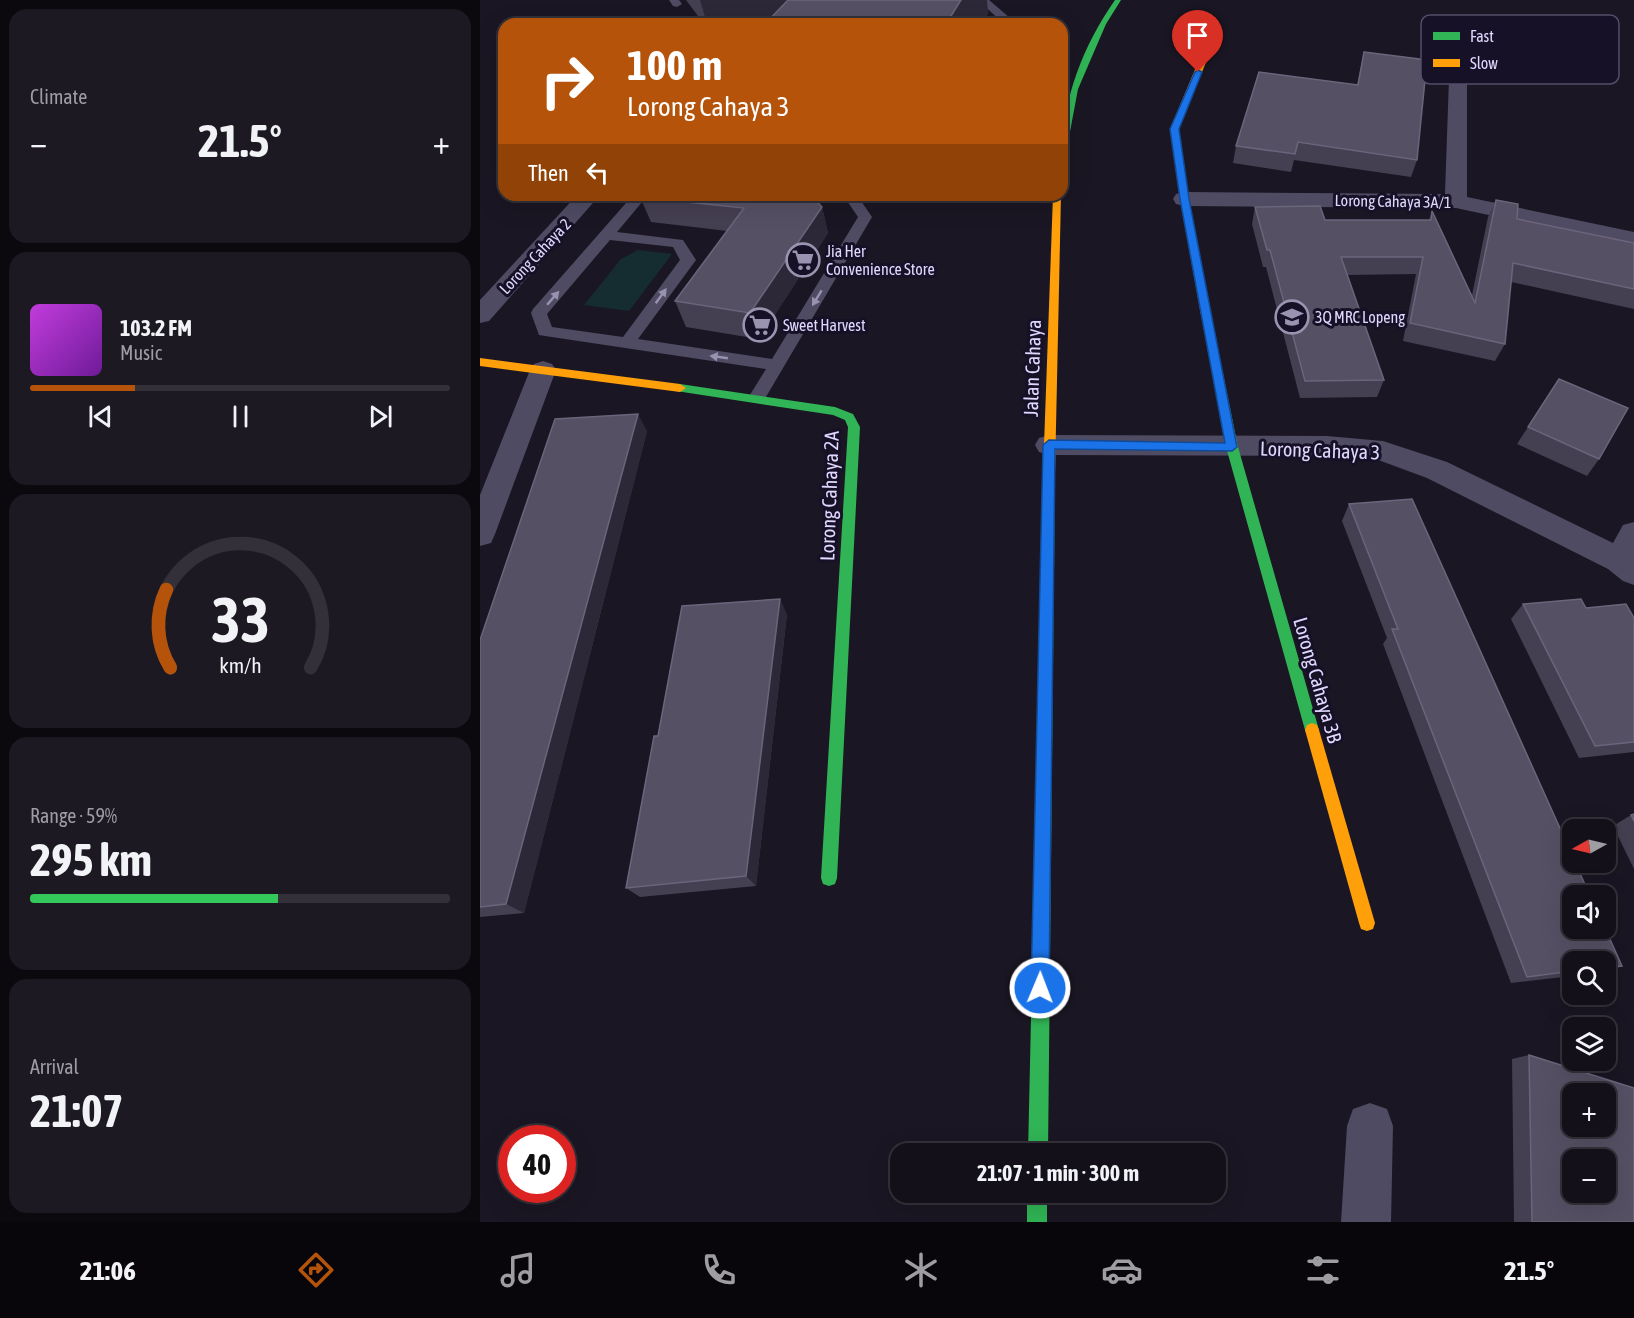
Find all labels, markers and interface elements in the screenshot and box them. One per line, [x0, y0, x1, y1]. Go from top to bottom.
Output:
pin [1172, 10, 1223, 72]
legend [1421, 15, 1619, 84]
icon: arrive [1181, 19, 1214, 52]
text: Fast [1470, 27, 1494, 45]
text: 100 m [627, 41, 722, 89]
icon: right [528, 42, 606, 120]
text: Slow [1470, 54, 1498, 72]
text: Climate [30, 85, 87, 108]
text: Lorong Cahaya 3 [627, 91, 789, 122]
text: 21.5° [198, 115, 282, 167]
text: − [30, 123, 47, 161]
text: + [433, 123, 450, 161]
icon: left [581, 156, 614, 189]
text: Then [528, 160, 569, 186]
street label: Lorong Cahaya 3A/1 [1334, 191, 1452, 212]
street label: Lorong Cahaya 2 [496, 215, 575, 298]
supermarket icon: Jia Her Convenience Store [785, 242, 821, 278]
place label: Jia Her Convenience Store [826, 242, 935, 278]
one-way arrow [655, 289, 667, 305]
one-way arrow [546, 290, 560, 305]
one-way arrow [811, 290, 822, 306]
school or university icon: 3Q MRC Lopeng [1274, 299, 1310, 335]
supermarket icon: Sweet Harvest [742, 307, 778, 343]
place label: 3Q MRC Lopeng [1315, 308, 1405, 327]
text: 103.2 FM [120, 315, 192, 341]
place label: Sweet Harvest [783, 316, 866, 334]
street label: Jalan Cahaya [1019, 319, 1045, 417]
text: Music [120, 341, 162, 364]
one-way arrow [710, 352, 729, 361]
icon: previous [84, 400, 117, 433]
icon: pause [224, 400, 257, 433]
icon: next [364, 400, 397, 433]
street label: Lorong Cahaya 2A [815, 430, 843, 561]
street label: Lorong Cahaya 3 [1260, 436, 1380, 464]
text: 33 [211, 584, 269, 655]
street label: Lorong Cahaya 3B [1289, 614, 1347, 746]
text: km/h [219, 653, 261, 678]
text: Range · 59% [30, 804, 117, 827]
north arrow [1562, 819, 1616, 873]
map controls [1562, 819, 1616, 1203]
text: 295 km [30, 834, 152, 886]
button: sound [1562, 885, 1616, 939]
button: search [1562, 951, 1616, 1005]
position arrow [1008, 956, 1072, 1020]
button: layers [1562, 1017, 1616, 1071]
text: Arrival [30, 1055, 79, 1078]
button: + [1562, 1083, 1616, 1137]
text: 21:07 [30, 1085, 124, 1137]
speed limit sign: 40 [498, 1125, 576, 1203]
button: − [1562, 1149, 1616, 1203]
text: 21:07 · 1 min · 300 m [977, 1160, 1139, 1186]
icon: directions [295, 1249, 337, 1291]
icon: music [497, 1249, 539, 1291]
icon: phone [698, 1249, 740, 1291]
icon: climate [900, 1249, 942, 1291]
icon: car [1101, 1249, 1143, 1291]
icon: filters [1302, 1249, 1344, 1291]
text: 21:06 [80, 1255, 136, 1286]
text: 21.5° [1504, 1255, 1554, 1286]

